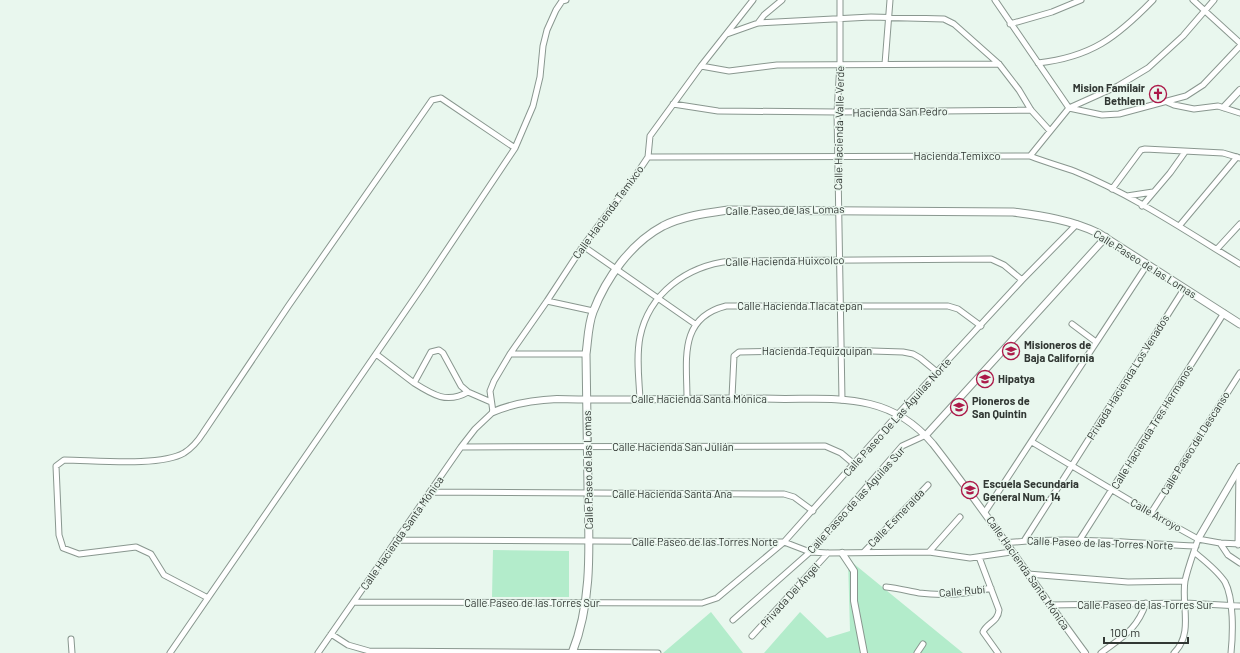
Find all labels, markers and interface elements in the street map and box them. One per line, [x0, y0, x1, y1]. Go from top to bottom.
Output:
street label: Calle Hacienda Valle Verde [831, 65, 846, 190]
place label: Mision Familair Bethlem [1073, 81, 1146, 107]
church icon: Mision Familair Bethlem [1148, 84, 1168, 104]
street label: Hacienda San Pedro [852, 104, 948, 119]
street label: Hacienda Temixco [914, 149, 1000, 162]
street label: Calle Hacienda Temixco [569, 163, 646, 261]
street label: Calle Paseo de las Lomas [726, 202, 844, 217]
street label: Calle Paseo de las Lomas [1091, 227, 1199, 301]
street label: Calle Hacienda Huixcolco [725, 253, 845, 268]
street label: Calle Hacienda Tlacatepan [737, 299, 863, 312]
street label: Privada Hacienda Los Venados [1084, 312, 1172, 442]
place label: Misioneros de Baja California [1024, 338, 1094, 364]
school or university icon: Misioneros de Baja California [1001, 341, 1021, 361]
street label: Hacienda Tequizquipan [762, 344, 872, 357]
street label: Calle Paseo De Las Águilas Norte [840, 355, 953, 479]
street label: Calle Hacienda Tres Hermanos [1108, 362, 1195, 491]
school or university icon: Hipatya [975, 369, 995, 389]
place label: Hipatya [998, 372, 1035, 385]
street label: Calle Paseo del Descanso [1157, 388, 1232, 497]
street label: Calle Hacienda Santa Mónica [631, 392, 767, 405]
place label: Pioneros de San Quintin [972, 394, 1030, 420]
school or university icon: Pioneros de San Quintin [949, 397, 969, 417]
street label: Calle Paseo de las Lomas [580, 411, 595, 529]
street label: Calle Hacienda San Julián [612, 440, 734, 453]
street label: Calle Paseo de las Águilas Sur [804, 443, 907, 556]
street label: Calle Hacienda Santa Mónica [357, 473, 446, 592]
place label: Escuela Secundaria General Num. 14 [983, 477, 1079, 503]
school or university icon: Escuela Secundaria General Num. 14 [960, 480, 980, 500]
street label: Calle Esmeralda [865, 486, 927, 549]
street label: Calle Hacienda Santa Ana [612, 487, 732, 500]
street label: Calle Arroyo [1128, 495, 1184, 534]
street label: Calle Hacienda Santa Mónica [984, 513, 1073, 632]
street label: Calle Paseo de las Torres Norte [1027, 533, 1174, 552]
street label: Calle Paseo de las Torres Norte [632, 535, 778, 548]
street label: Privada Del Ángel [757, 560, 822, 630]
street label: Calle Rubí [938, 582, 986, 599]
street label: Calle Paseo de las Torres Sur [464, 596, 600, 609]
street label: Calle Paseo de las Torres Sur [1077, 598, 1213, 611]
scale bar [1104, 619, 1188, 645]
text: 100 m [1110, 625, 1140, 639]

